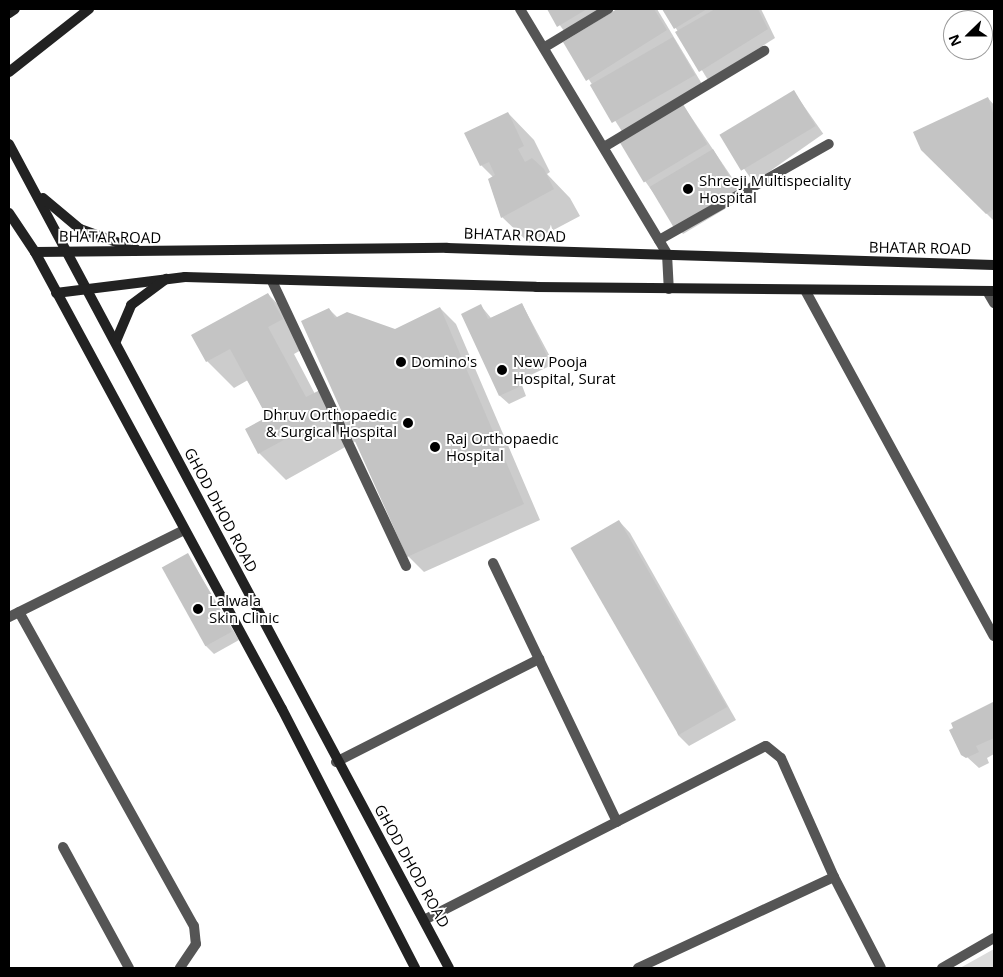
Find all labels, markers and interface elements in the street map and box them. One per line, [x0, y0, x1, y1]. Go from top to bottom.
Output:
north arrow [943, 10, 993, 60]
text: N [944, 32, 966, 49]
place label: Shreeji Multispeciality Hospital [699, 171, 851, 206]
marker: Shreeji Multispeciality Hospital [681, 182, 695, 196]
street label: BHATAR ROAD [464, 224, 566, 246]
street label: BHATAR ROAD [59, 227, 161, 247]
street label: BHATAR ROAD [869, 238, 971, 258]
place label: New Pooja Hospital, Surat [513, 352, 616, 387]
place label: Domino's [411, 353, 477, 371]
marker: Domino's [395, 356, 407, 368]
marker: New Pooja Hospital, Surat [495, 363, 509, 377]
place label: Dhruv Orthopaedic & Surgical Hospital [263, 405, 397, 440]
marker: Dhruv Orthopaedic & Surgical Hospital [401, 416, 415, 430]
place label: Raj Orthopaedic Hospital [446, 429, 559, 464]
marker: Raj Orthopaedic Hospital [428, 440, 442, 454]
street label: GHOD DHOD ROAD [181, 445, 261, 575]
place label: Lalwala Skin Clinic [209, 591, 279, 626]
marker: Lalwala Skin Clinic [191, 602, 205, 616]
street label: GHOD DHOD ROAD [371, 801, 453, 931]

